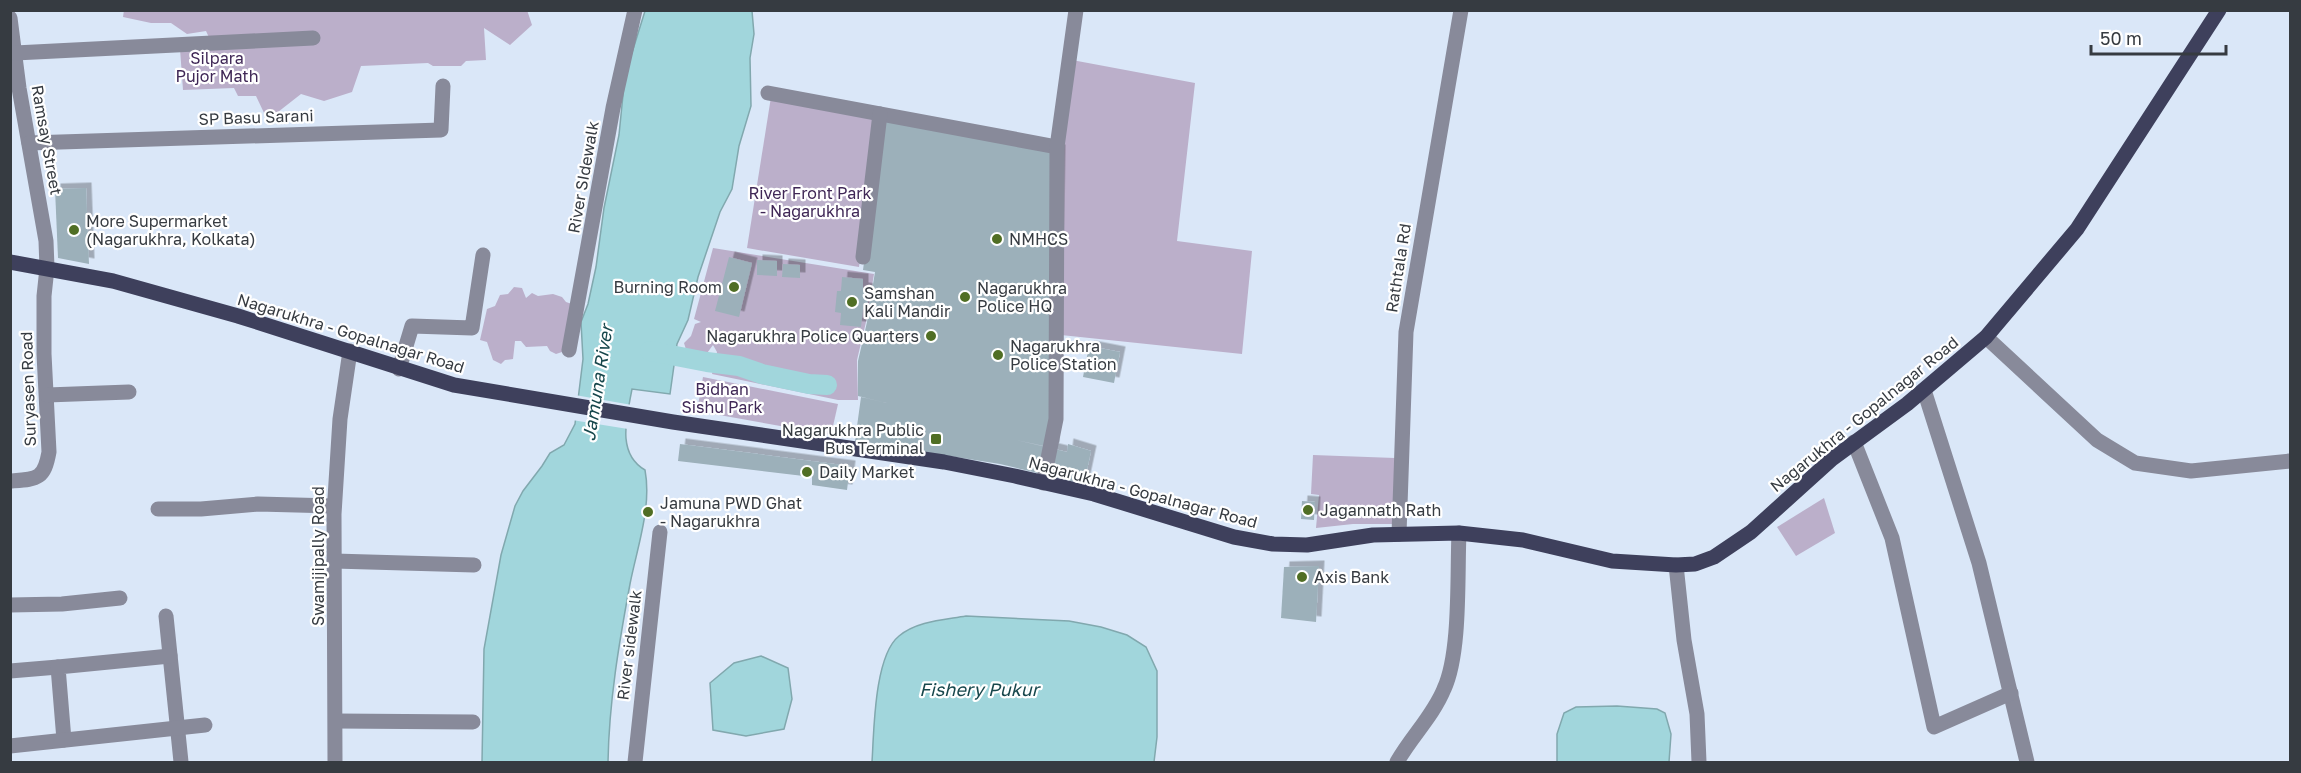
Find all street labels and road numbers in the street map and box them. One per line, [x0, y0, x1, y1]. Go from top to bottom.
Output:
street label: Ramsay Street [27, 83, 67, 197]
street label: SP Basu Sarani [198, 105, 314, 129]
street label: River SIdewalk [563, 119, 603, 235]
street label: Rathtala Rd [1381, 222, 1415, 314]
street label: Nagarukhra - Gopalnagar Road [235, 289, 467, 377]
street label: Suryasen Road [16, 331, 40, 447]
street label: Nagarukhra - Gopalnagar Road [1766, 332, 1962, 496]
street label: Nagarukhra - Gopalnagar Road [1026, 452, 1260, 532]
street label: Swamijipally Road [308, 486, 328, 626]
street label: River sidewalk [612, 589, 646, 701]

